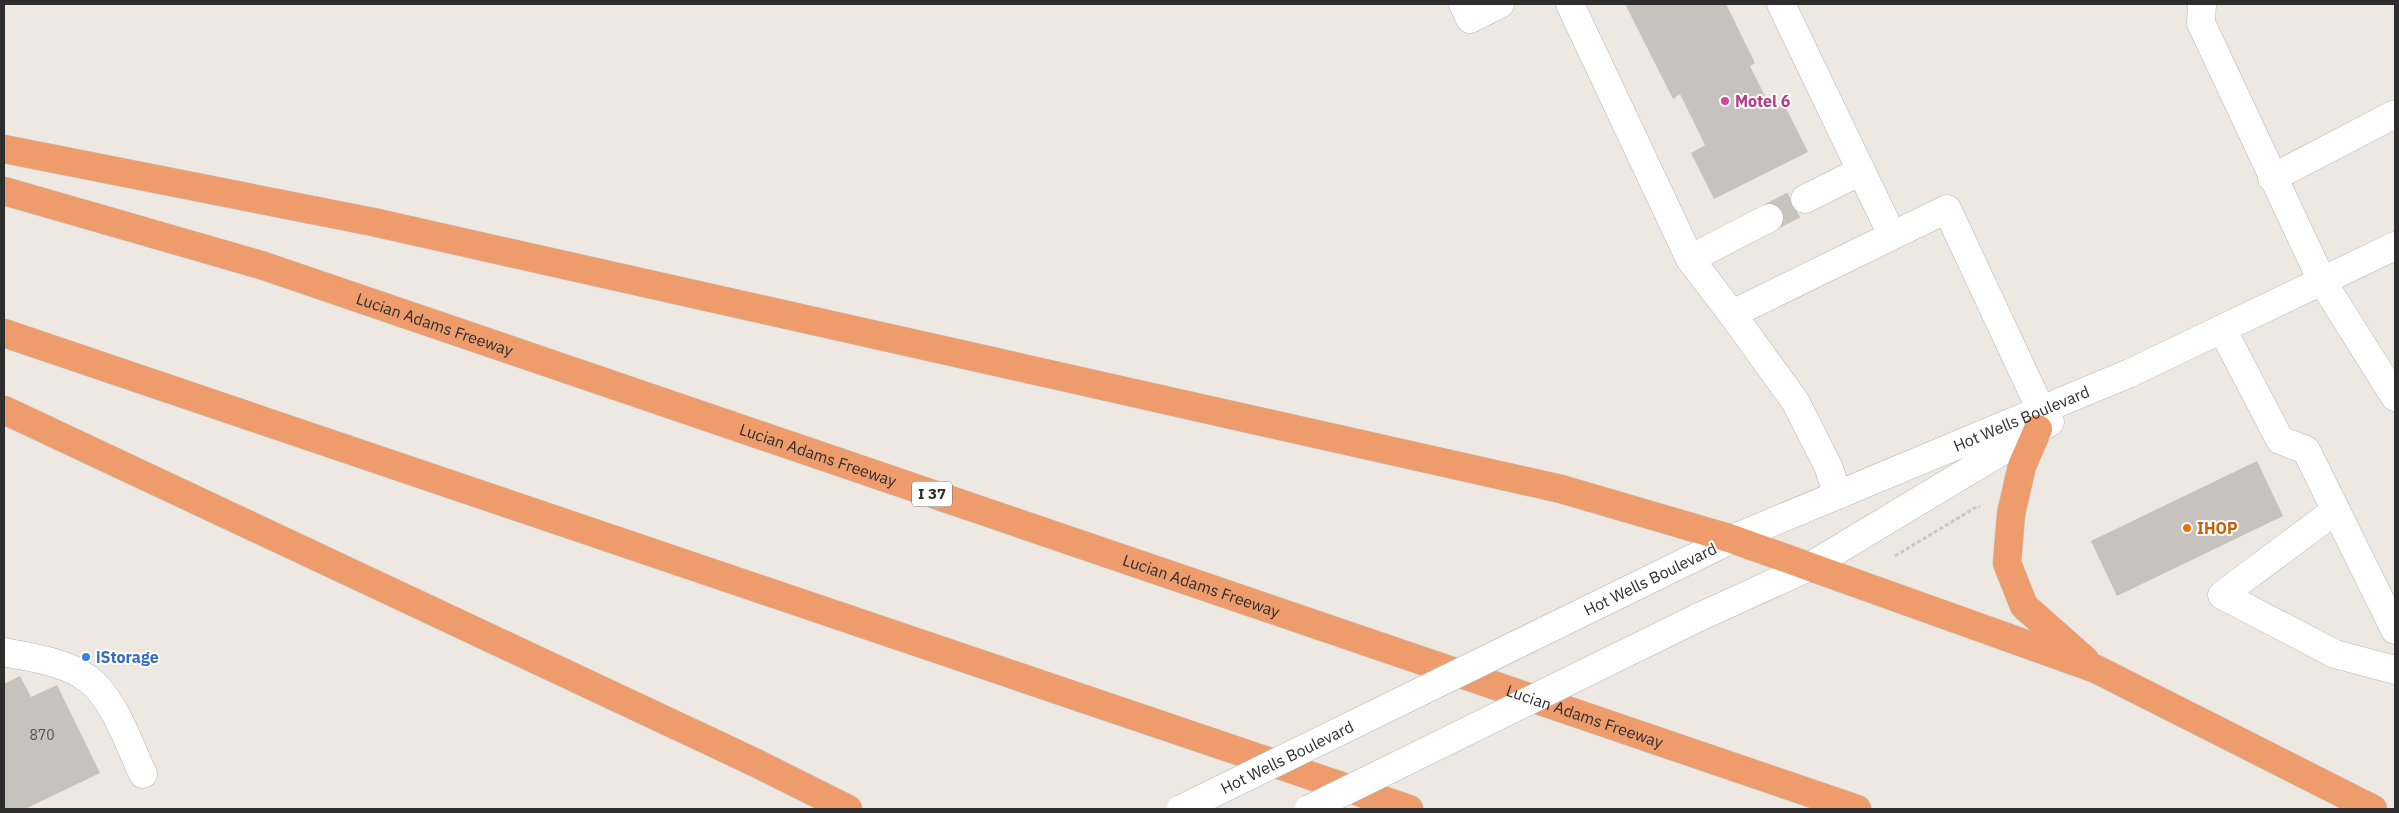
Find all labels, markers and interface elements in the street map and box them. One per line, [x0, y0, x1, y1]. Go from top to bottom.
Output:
place label: Motel 6 [1735, 91, 1791, 111]
marker: Motel 6 [1719, 95, 1731, 107]
street label: Lucian Adams Freeway [354, 288, 516, 360]
street label: Hot Wells Boulevard [1950, 381, 2092, 456]
street label: Lucian Adams Freeway [737, 419, 899, 491]
road number: I 37 [912, 482, 952, 506]
place label: IHOP [2197, 518, 2237, 538]
marker: IHOP [2181, 522, 2193, 534]
street label: Hot Wells Boulevard [1580, 538, 1720, 620]
street label: Lucian Adams Freeway [1120, 550, 1283, 622]
place label: iStorage [96, 647, 159, 667]
marker: iStorage [80, 651, 92, 663]
street label: Lucian Adams Freeway [1504, 680, 1666, 752]
street label: Hot Wells Boulevard [1217, 716, 1357, 798]
house number: 870 [29, 726, 55, 744]

